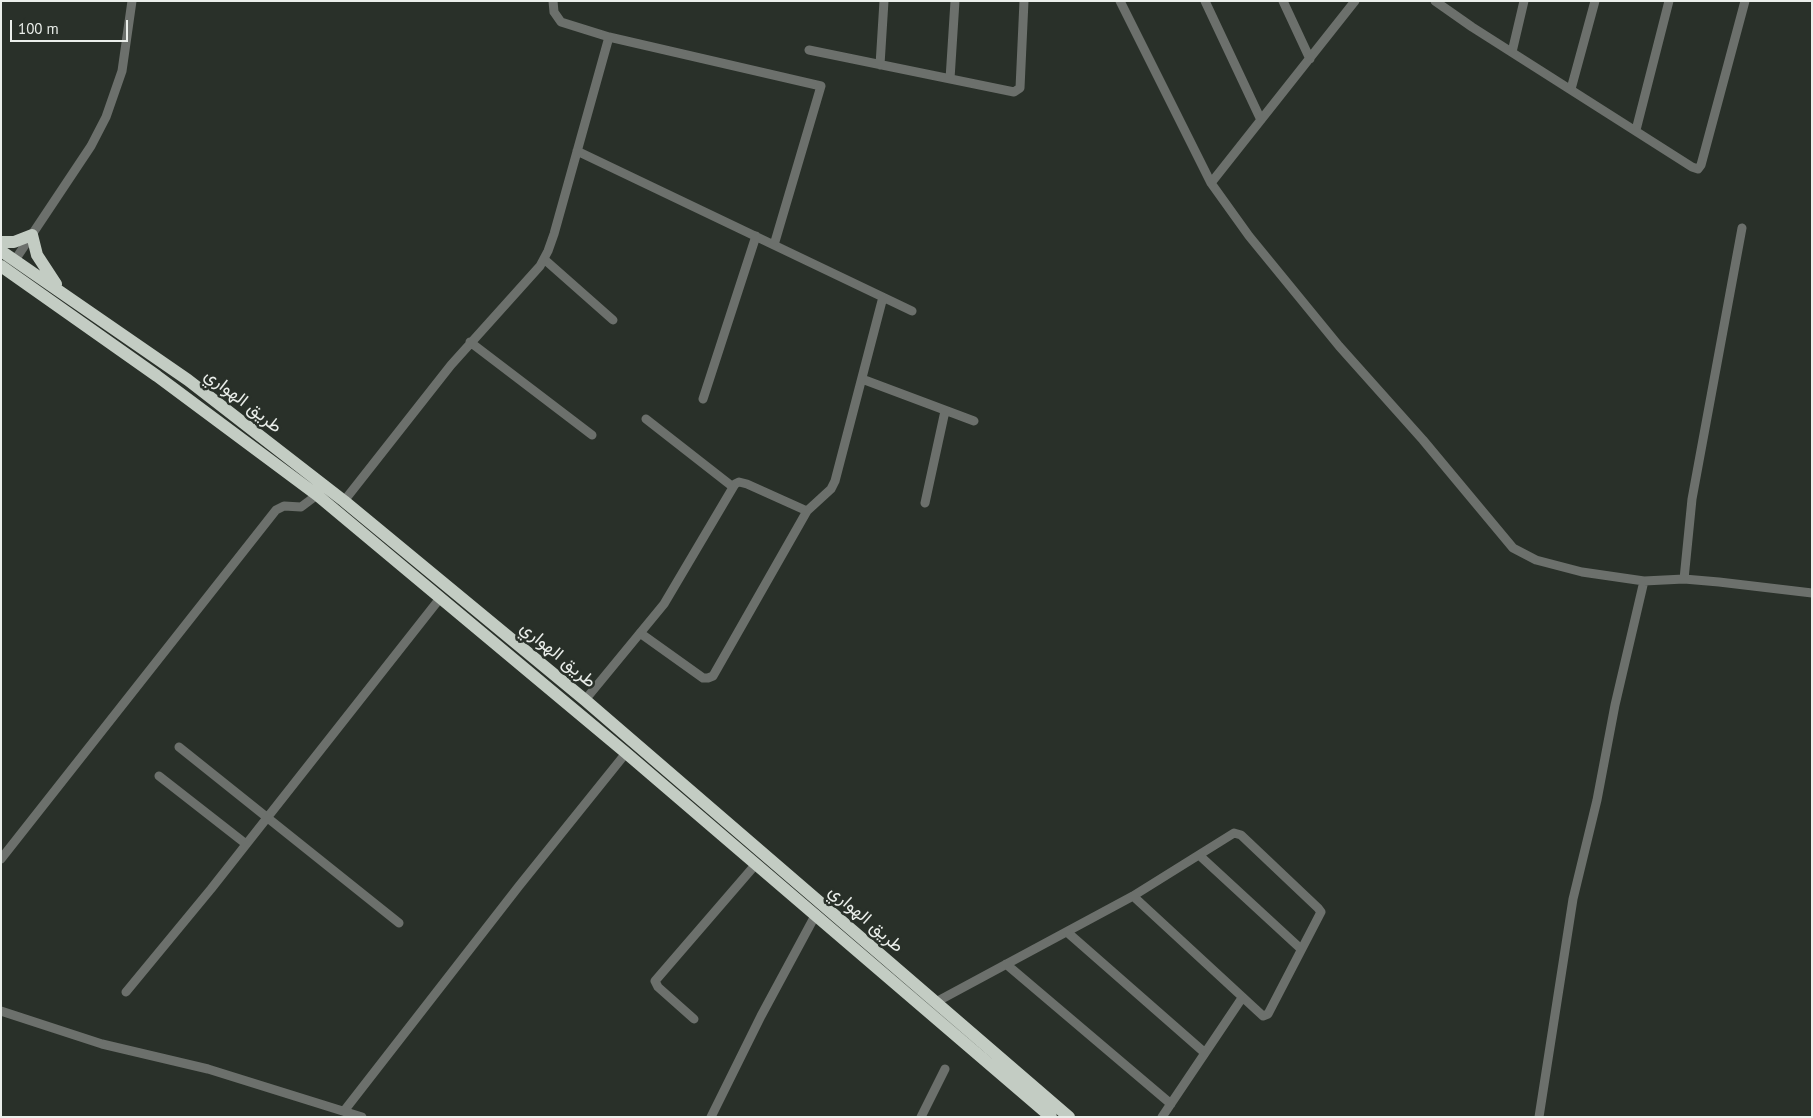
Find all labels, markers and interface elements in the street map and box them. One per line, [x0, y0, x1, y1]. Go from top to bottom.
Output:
scale bar [12, 10, 130, 42]
text: 100 m [18, 19, 59, 38]
street label: طريق الهواري [200, 364, 286, 438]
street label: طريق الهواري [516, 617, 600, 693]
street label: طريق الهواري [824, 881, 908, 957]

